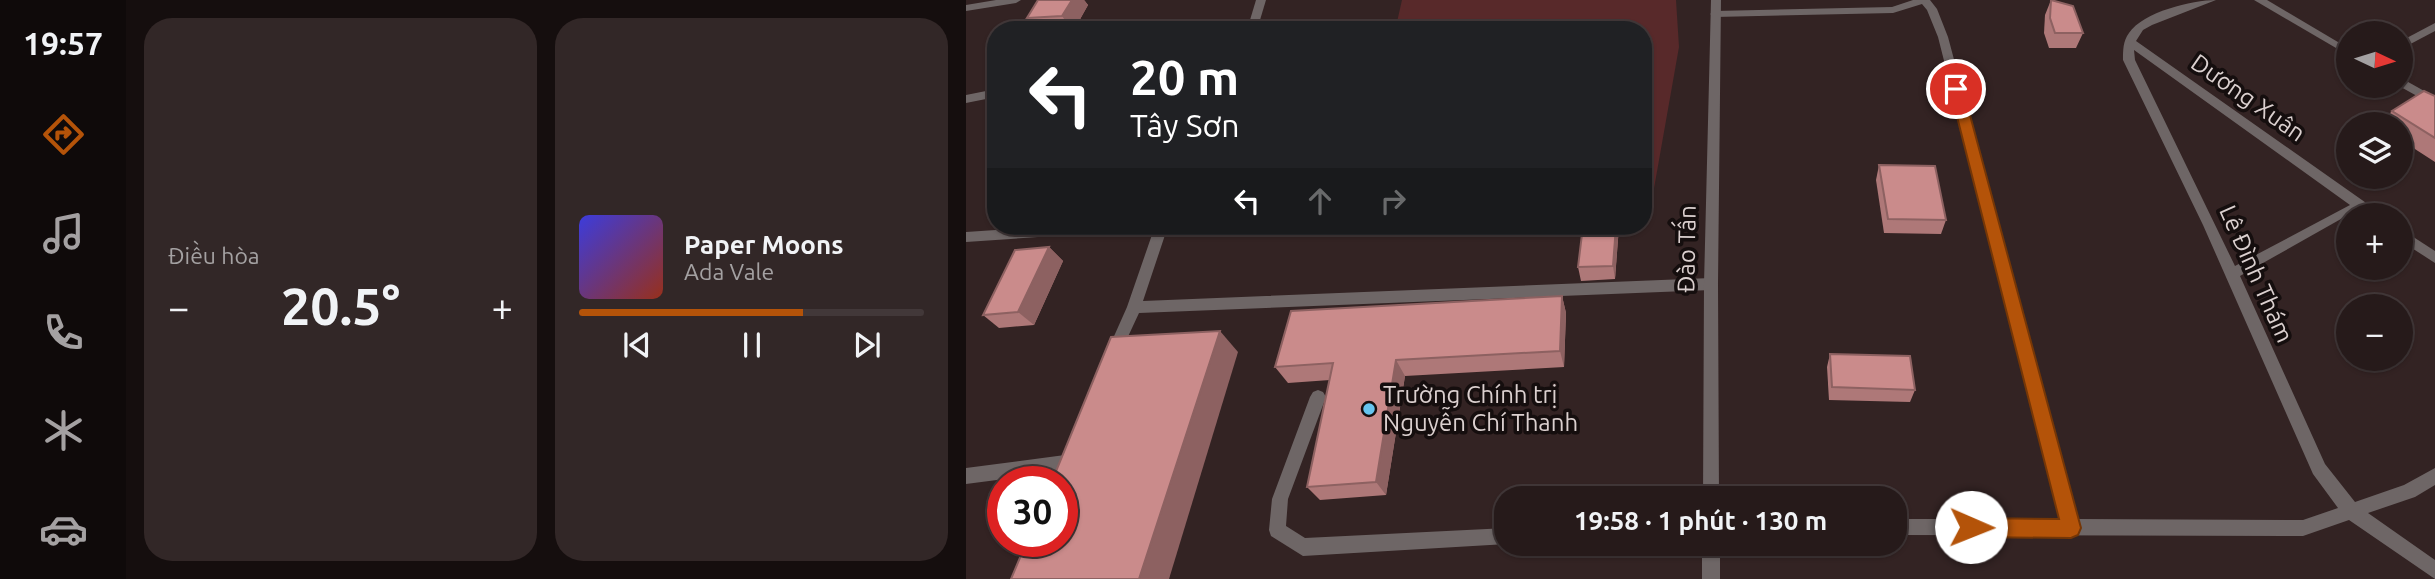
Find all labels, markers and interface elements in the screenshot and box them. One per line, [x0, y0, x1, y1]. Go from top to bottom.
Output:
north arrow [2336, 21, 2413, 98]
map controls [2336, 21, 2413, 371]
text: 19:57 [23, 25, 103, 61]
street label: Dương Xuân [2186, 48, 2310, 147]
icon: left [1015, 49, 1106, 140]
text: 20 m [1130, 49, 1239, 104]
pin [1926, 59, 1986, 119]
icon: arrive [1937, 70, 1975, 108]
text: Tây Sơn [1130, 107, 1240, 143]
icon: directions [39, 110, 88, 159]
button: layers [2336, 112, 2413, 189]
icon: left [1228, 182, 1266, 220]
icon: ahead [1301, 182, 1339, 220]
icon: right [1374, 182, 1412, 220]
street label: Lê Đình Thám [2214, 201, 2299, 346]
button: + [2336, 203, 2413, 280]
street label: Đào Tấn [1668, 205, 1701, 293]
icon: music [39, 209, 88, 258]
text: Paper Moons [684, 230, 843, 259]
text: Điều hòa [168, 243, 260, 268]
text: Ada Vale [684, 259, 774, 284]
text: 20.5° [281, 277, 400, 335]
text: − [168, 286, 189, 328]
text: + [492, 286, 513, 328]
button: − [2336, 294, 2413, 371]
icon: phone [39, 308, 88, 357]
icon: previous [618, 326, 656, 364]
icon: pause [733, 326, 771, 364]
icon: next [848, 326, 886, 364]
place label: Trường Chính trị Nguyễn Chí Thanh [1383, 381, 1578, 436]
marker: Trường Chính trị Nguyễn Chí Thanh [1361, 401, 1377, 417]
icon: climate [39, 406, 88, 455]
speed limit sign: 30 [987, 466, 1078, 557]
position arrow [1934, 490, 2008, 564]
icon: car [39, 505, 88, 554]
text: 19:58 · 1 phút · 130 m [1574, 506, 1827, 535]

